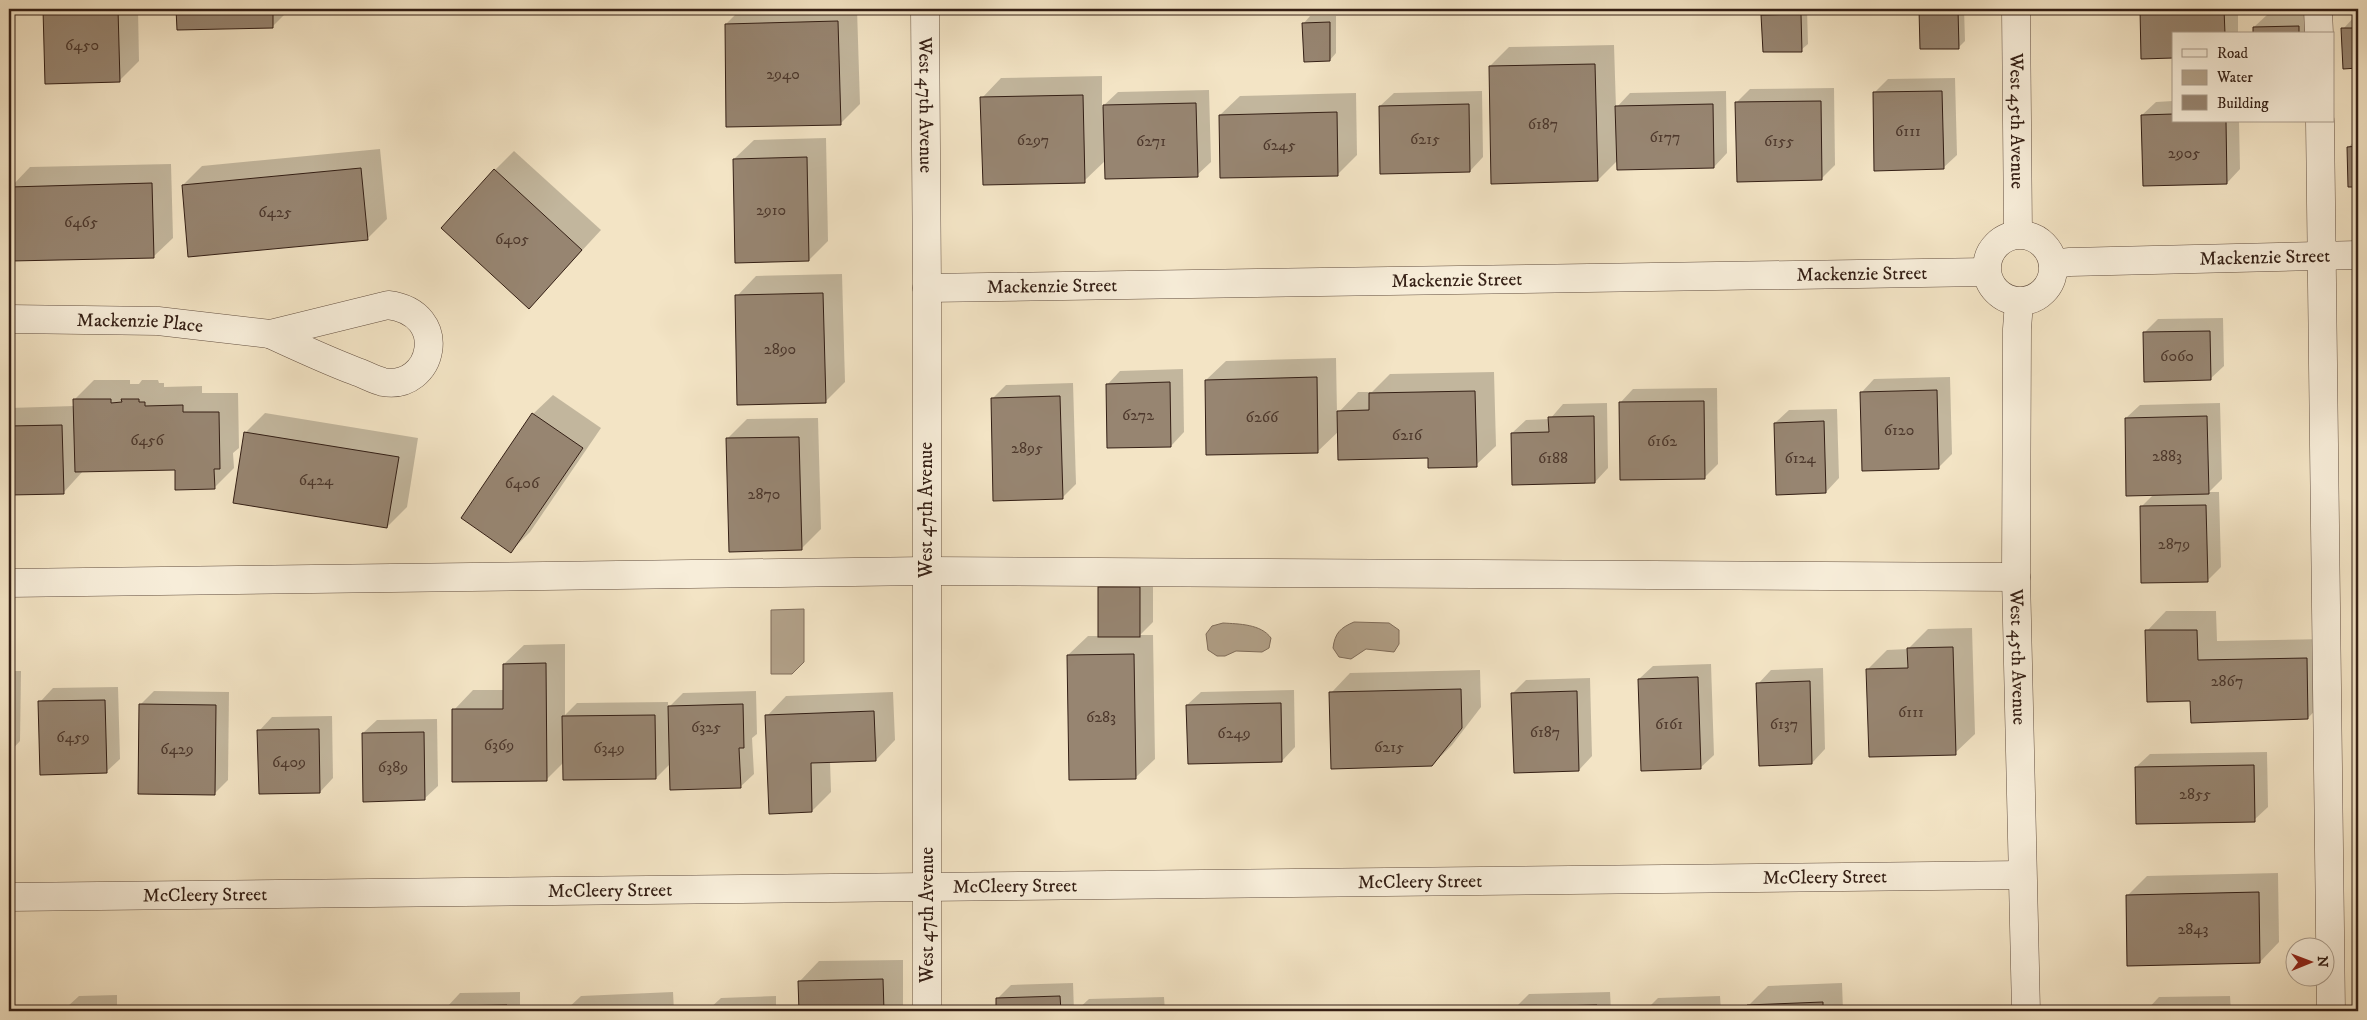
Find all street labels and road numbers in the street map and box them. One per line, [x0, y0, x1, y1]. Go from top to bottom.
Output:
street label: West 47th Avenue [914, 36, 938, 173]
street label: West 45th Avenue [2005, 52, 2029, 189]
street label: Mackenzie Street [2199, 244, 2330, 270]
street label: Mackenzie Street [1796, 261, 1927, 286]
street label: Mackenzie Street [1391, 268, 1523, 292]
street label: Mackenzie Street [986, 274, 1118, 299]
street label: Mackenzie Place [77, 308, 204, 338]
street label: West 47th Avenue [915, 442, 938, 579]
street label: West 45th Avenue [2005, 588, 2031, 725]
street label: West 47th Avenue [916, 847, 939, 984]
street label: McCleery Street [1763, 865, 1887, 889]
street label: McCleery Street [1358, 869, 1482, 894]
street label: McCleery Street [953, 874, 1077, 898]
street label: McCleery Street [548, 878, 672, 903]
street label: McCleery Street [143, 883, 267, 907]

